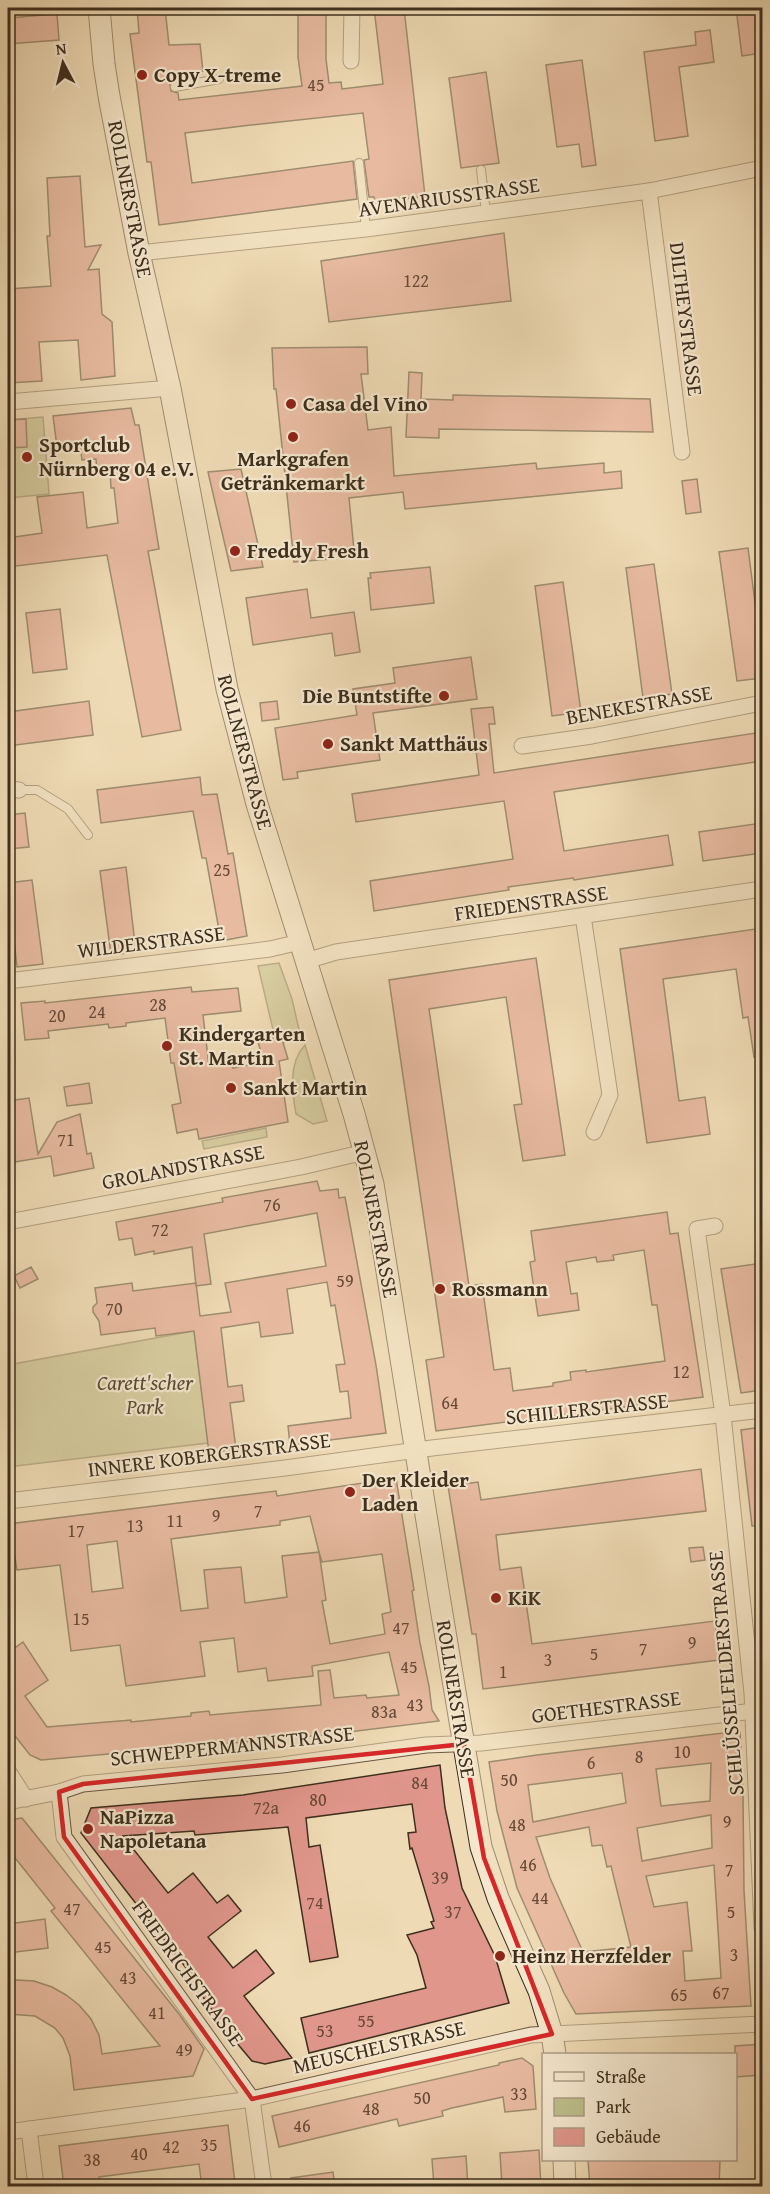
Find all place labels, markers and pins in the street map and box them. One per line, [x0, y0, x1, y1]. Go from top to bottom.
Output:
place label: Copy X-treme [154, 59, 281, 90]
marker: Copy X-treme [135, 68, 149, 82]
place label: Casa del Vino [303, 388, 428, 419]
marker: Casa del Vino [284, 397, 298, 411]
place label: Sportclub Nürnberg 04 e.V. [39, 429, 194, 484]
marker: Markgrafen Getränkemarkt [286, 430, 300, 444]
place label: Markgrafen Getränkemarkt [221, 443, 365, 498]
marker: Sportclub Nürnberg 04 e.V. [20, 450, 34, 464]
place label: Freddy Fresh [247, 535, 370, 566]
marker: Freddy Fresh [228, 544, 242, 558]
place label: Die Buntstifte [302, 680, 432, 711]
marker: Die Buntstifte [437, 689, 451, 703]
place label: Sankt Matthäus [340, 728, 488, 759]
marker: Sankt Matthäus [321, 737, 335, 751]
place label: Kindergarten St. Martin [179, 1018, 306, 1073]
marker: Kindergarten St. Martin [160, 1039, 174, 1053]
place label: Sankt Martin [243, 1072, 368, 1103]
marker: Sankt Martin [224, 1081, 238, 1095]
place label: Rossmann [452, 1273, 548, 1304]
marker: Rossmann [433, 1282, 447, 1296]
place label: Der Kleider Laden [362, 1464, 469, 1519]
marker: Der Kleider Laden [343, 1485, 357, 1499]
place label: KiK [508, 1582, 542, 1613]
marker: KiK [489, 1591, 503, 1605]
place label: NaPizza Napoletana [100, 1801, 207, 1856]
marker: NaPizza Napoletana [81, 1822, 95, 1836]
place label: Heinz Herzfelder [512, 1940, 671, 1971]
marker: Heinz Herzfelder [493, 1949, 507, 1963]

